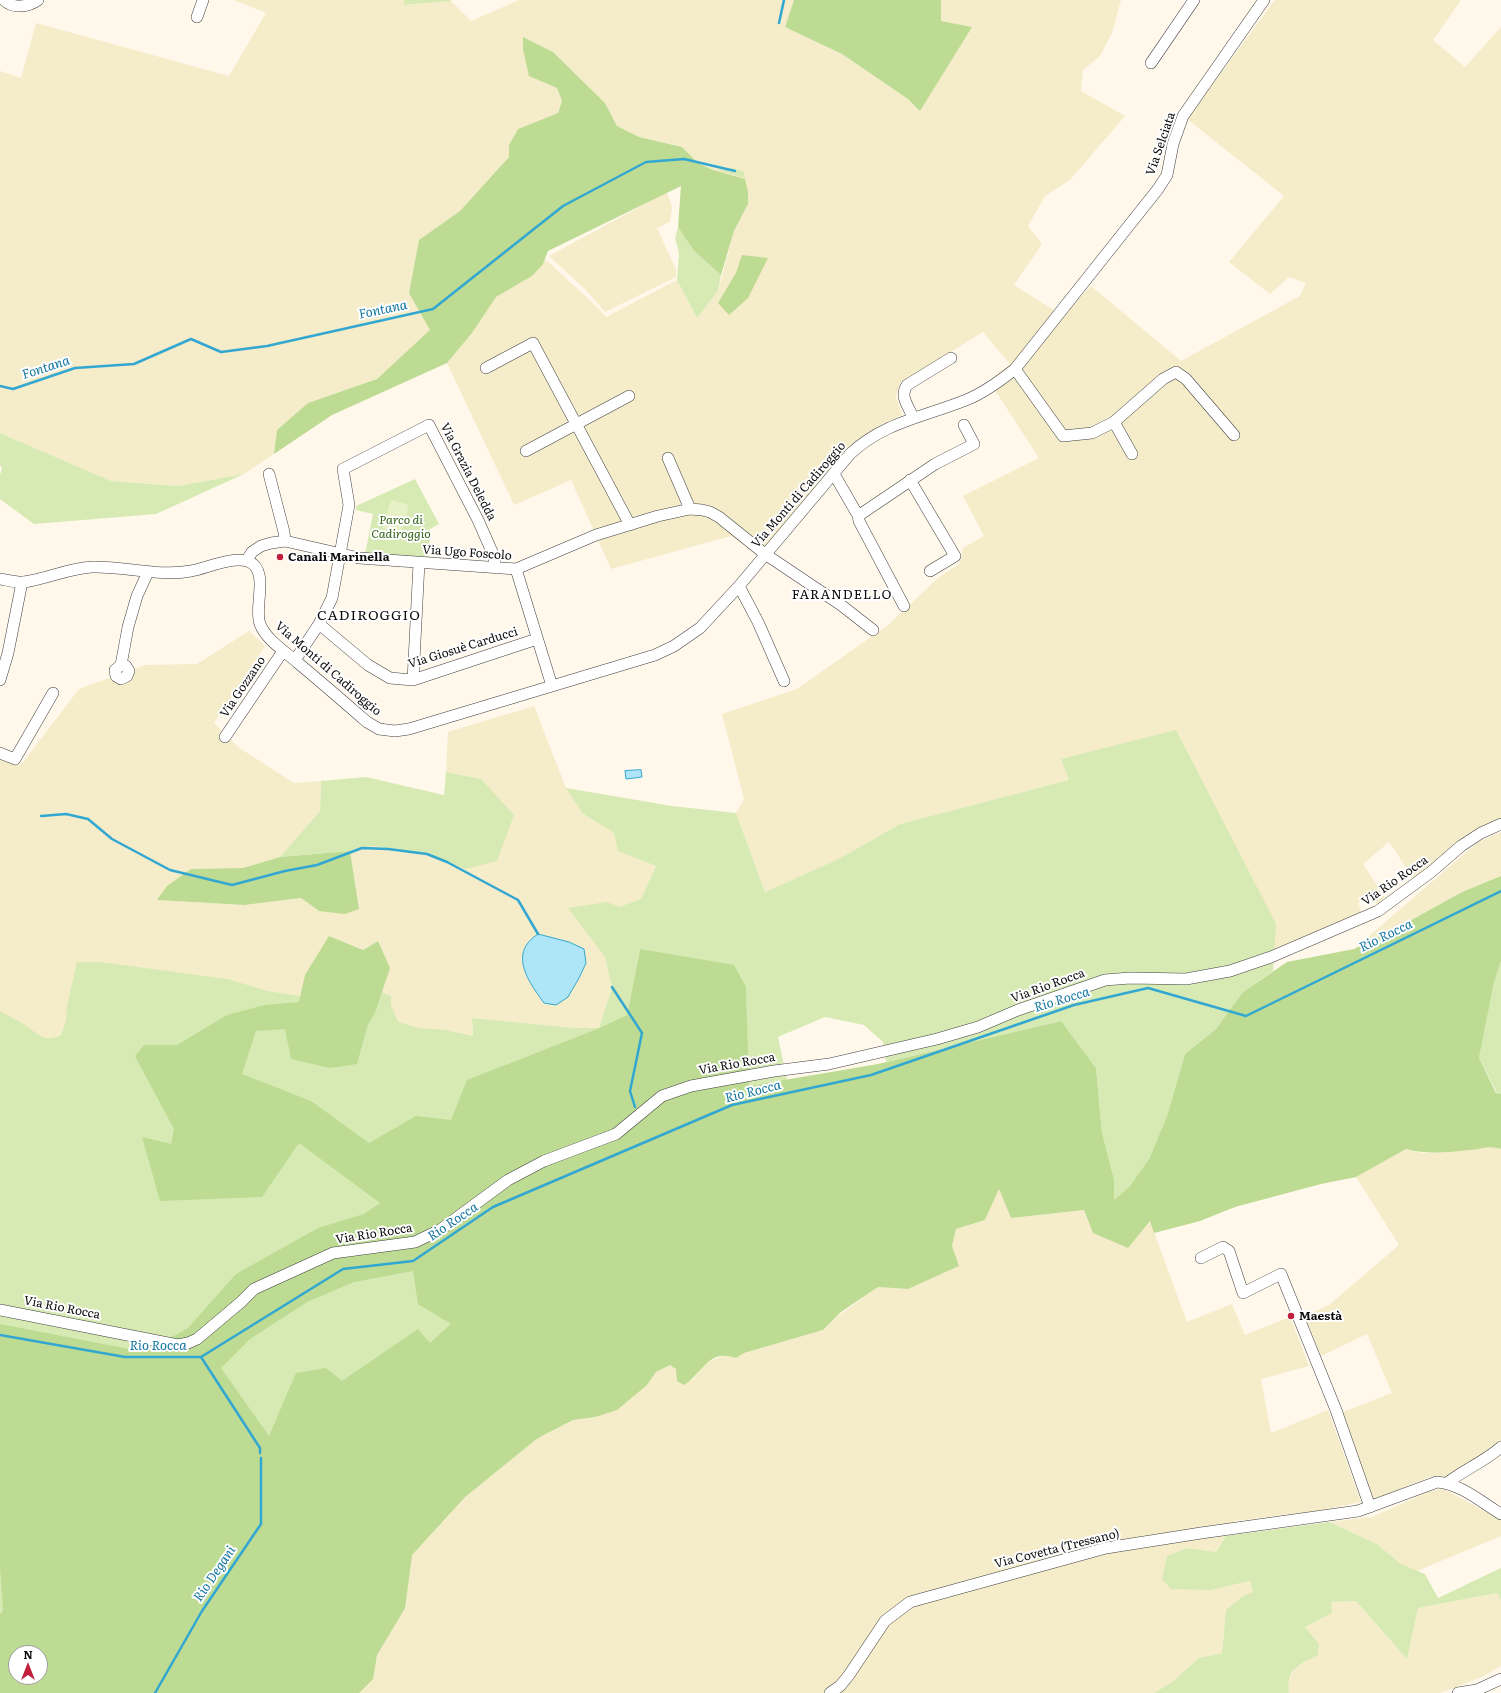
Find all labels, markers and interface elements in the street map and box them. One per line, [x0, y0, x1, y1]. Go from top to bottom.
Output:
street label: Via Selciata [1143, 110, 1179, 178]
water label: Fontana [357, 297, 409, 323]
water label: Fontana [20, 353, 72, 383]
street label: Via Grazia Deledda [437, 421, 499, 523]
street label: Via Monti di Cadiroggio [749, 439, 849, 551]
park label: Parco di Cadiroggio [371, 513, 431, 541]
street label: Via Ugo Foscolo [422, 543, 512, 563]
place label: Canali Marinella [288, 550, 390, 564]
marker: Canali Marinella [275, 552, 285, 562]
district label: FARANDELLO [792, 587, 892, 603]
district label: CADIROGGIO [317, 608, 421, 624]
street label: Via Monti di Cadiroggio [272, 619, 384, 719]
street label: Via Giosuè Carducci [406, 624, 520, 672]
street label: Via Gozzano [217, 654, 269, 720]
street label: Via Rio Rocca [1359, 853, 1431, 909]
water label: Rio Rocca [1357, 916, 1415, 956]
street label: Via Rio Rocca [1009, 966, 1087, 1006]
water label: Rio Rocca [1032, 984, 1092, 1016]
street label: Via Rio Rocca [698, 1050, 776, 1078]
water label: Rio Rocca [723, 1078, 783, 1106]
water label: Rio Rocca [425, 1200, 481, 1244]
street label: Via Rio Rocca [335, 1221, 413, 1247]
street label: Via Rio Rocca [23, 1294, 101, 1322]
place label: Maestà [1299, 1309, 1342, 1323]
marker: Maestà [1286, 1311, 1296, 1321]
water label: Rio Rocca [129, 1338, 187, 1354]
street label: Via Covetta (Tressano) [993, 1526, 1121, 1572]
water label: Rio Degani [191, 1543, 239, 1605]
north arrow [8, 1645, 48, 1685]
text: N [23, 1646, 33, 1662]

